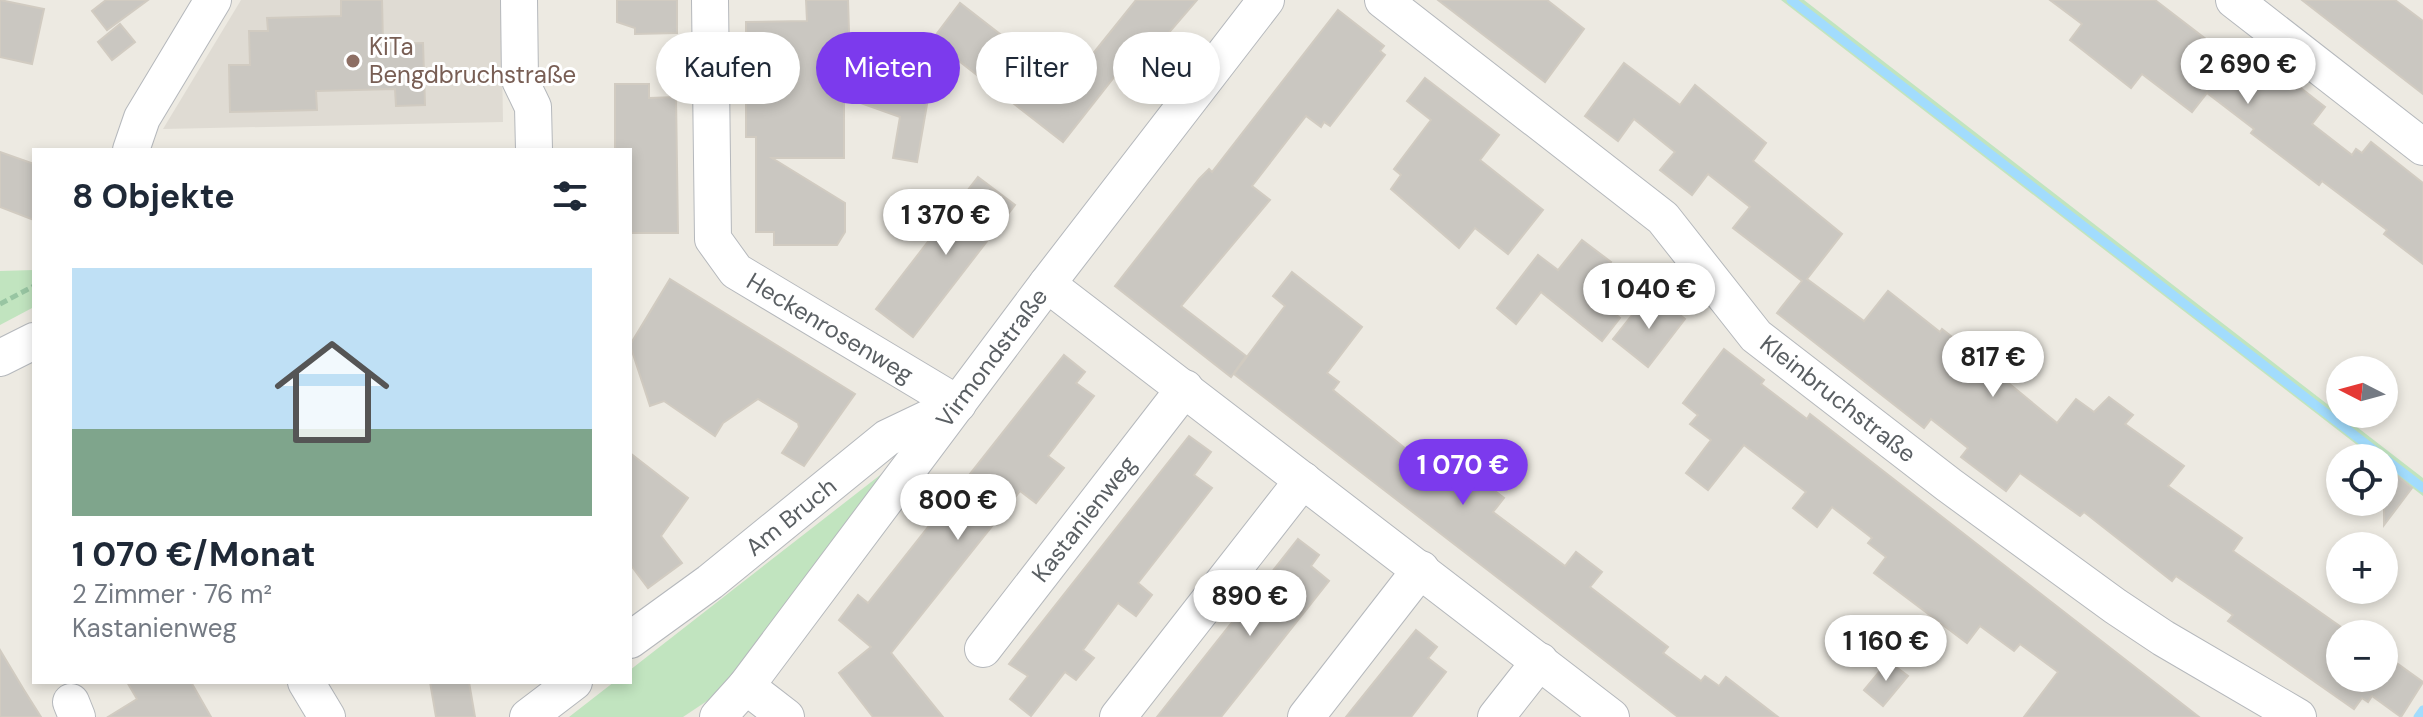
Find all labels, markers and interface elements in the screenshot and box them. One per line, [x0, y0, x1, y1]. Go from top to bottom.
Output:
place label: KiTa Bengdbruchstraße [369, 31, 576, 90]
chip: Kaufen [656, 32, 800, 104]
chip: Mieten [816, 32, 960, 104]
chip: Filter [976, 32, 1097, 104]
chip: Neu [1113, 32, 1220, 104]
pin: 2 690 € [2174, 38, 2322, 106]
text: 2 690 € [2199, 47, 2297, 81]
marker: KiTa Bengdbruchstraße [344, 52, 362, 70]
text: 8 Objekte [72, 174, 235, 219]
icon: filters [548, 174, 592, 218]
pin: 1 370 € [872, 189, 1020, 257]
text: 1 370 € [901, 198, 991, 232]
pin: 1 040 € [1575, 263, 1723, 331]
street label: Heckenrosenweg [741, 266, 919, 390]
text: 1 040 € [1601, 272, 1697, 306]
street label: Virmondstraße [929, 282, 1054, 434]
icon: home [260, 320, 404, 464]
street label: Kleinbruchstraße [1754, 328, 1923, 469]
pin: 817 € [1937, 331, 2049, 399]
text: 817 € [1960, 340, 2026, 374]
north arrow [2326, 356, 2398, 428]
map controls [2326, 356, 2398, 692]
pin: 1 070 € [1389, 439, 1537, 507]
button: locate [2326, 444, 2398, 516]
text: 1 070 € [1417, 448, 1509, 482]
street label: Kastanienweg [1025, 449, 1143, 588]
street label: Am Bruch [739, 470, 843, 563]
pin: 800 € [902, 474, 1014, 542]
text: 800 € [918, 483, 998, 517]
text: 1 070 €/Monat [72, 532, 315, 577]
button: + [2326, 532, 2398, 604]
pin: 890 € [1194, 570, 1306, 638]
text: 2 Zimmer · 76 m² [72, 577, 272, 611]
text: 890 € [1211, 579, 1289, 613]
text: Kastanienweg [72, 611, 237, 645]
pin: 1 160 € [1812, 615, 1960, 683]
button: − [2326, 620, 2398, 692]
text: 1 160 € [1843, 624, 1929, 658]

